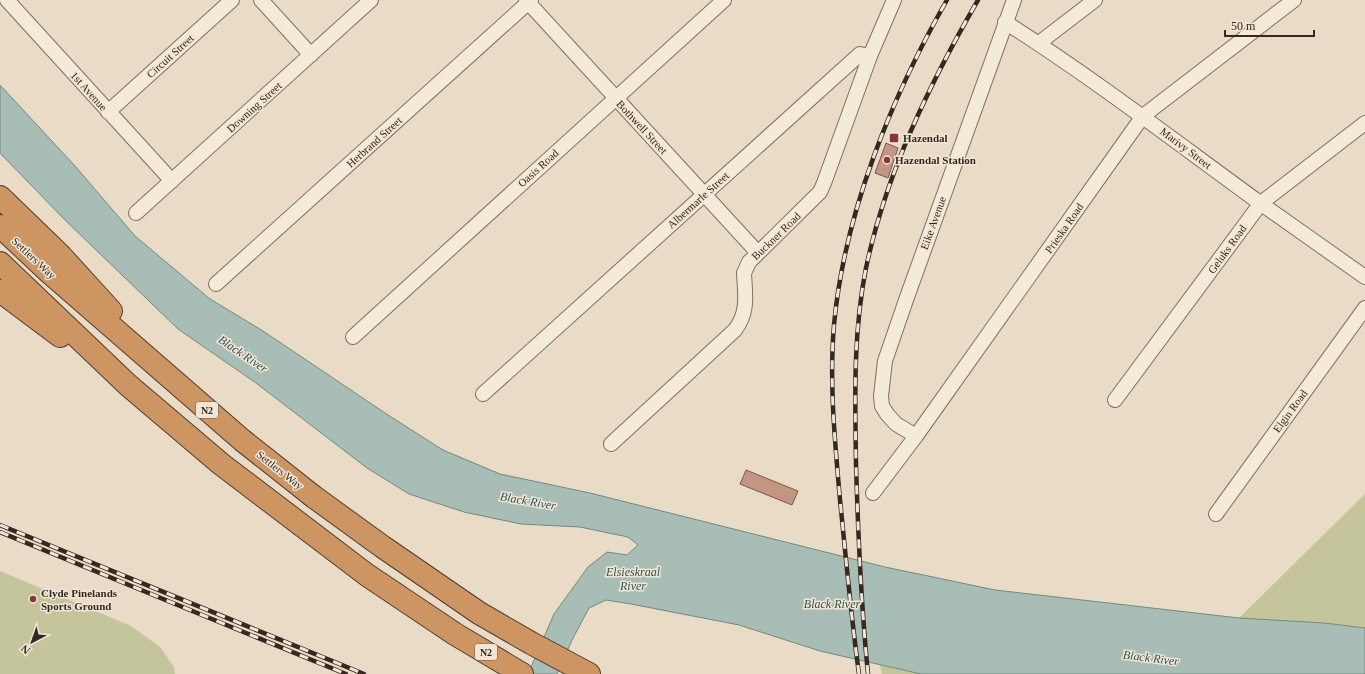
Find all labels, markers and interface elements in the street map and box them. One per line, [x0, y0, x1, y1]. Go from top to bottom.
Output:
scale bar [1225, 12, 1314, 38]
text: 50 m [1231, 19, 1256, 33]
street label: Circuit Street [144, 32, 196, 80]
street label: 1st Avenue [68, 69, 110, 113]
street label: Downing Street [224, 79, 284, 135]
street label: Bothwell Street [614, 98, 670, 156]
street label: Herbrand Street [344, 114, 404, 170]
street label: Marivy Street [1158, 125, 1214, 171]
marker: Hazendal [888, 132, 900, 144]
place label: Hazendal [903, 132, 948, 144]
street label: Oasis Road [515, 146, 561, 189]
place label: Hazendal Station [895, 154, 976, 166]
marker: Hazendal Station [882, 155, 892, 165]
street label: Albermarle Street [665, 169, 731, 231]
street label: Eike Avenue [918, 195, 948, 251]
street label: Prieska Road [1042, 200, 1086, 255]
street label: Buckner Road [749, 209, 803, 262]
street label: Geluks Road [1205, 222, 1249, 276]
street label: Settlers Way [10, 235, 59, 282]
water label: Black River [216, 332, 271, 376]
street label: Elgin Road [1271, 387, 1310, 435]
road number: N2 [196, 402, 218, 418]
street label: Settlers Way [254, 448, 306, 492]
water label: Black River [499, 489, 557, 513]
water label: Elsieskraal River [605, 565, 661, 593]
place label: Clyde Pinelands Sports Ground [41, 587, 118, 612]
marker: Clyde Pinelands Sports Ground [28, 594, 38, 604]
water label: Black River [804, 597, 860, 611]
north arrow [12, 622, 52, 662]
text: N [18, 642, 32, 657]
road number: N2 [475, 644, 497, 660]
water label: Black River [1122, 648, 1180, 668]

